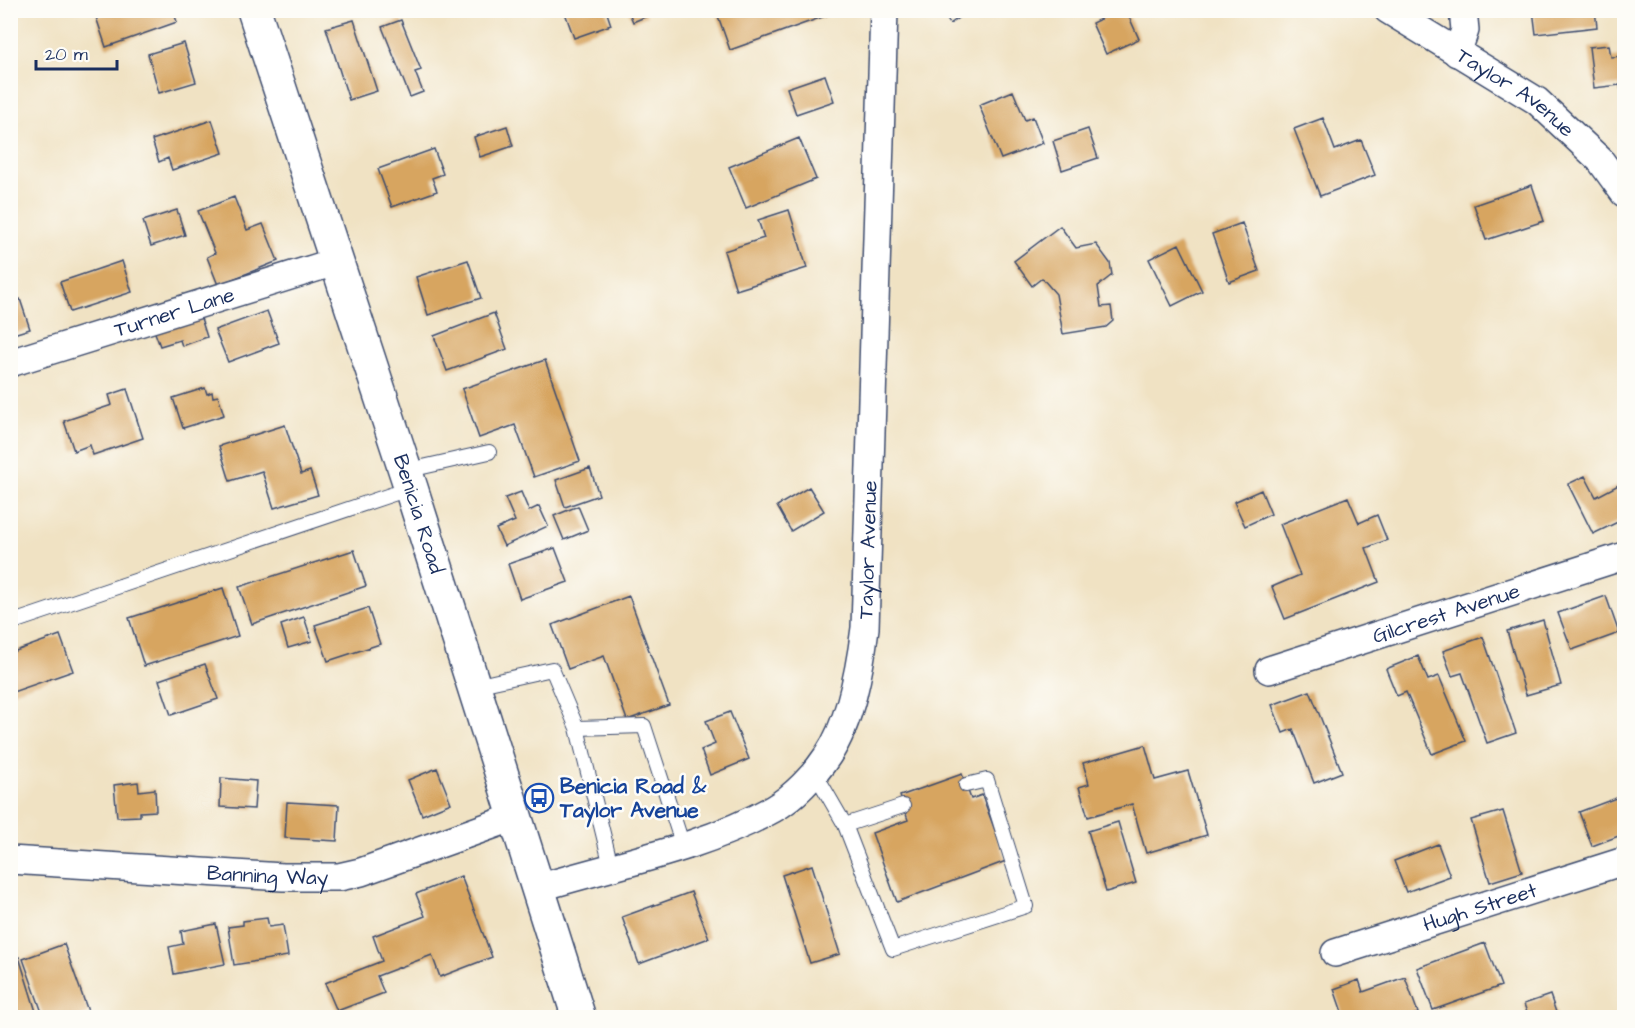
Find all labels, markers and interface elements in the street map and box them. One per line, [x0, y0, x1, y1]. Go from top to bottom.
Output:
scale bar [36, 33, 117, 71]
street label: Taylor Avenue [1451, 41, 1581, 144]
text: 20 m [45, 42, 88, 67]
street label: Turner Lane [111, 280, 238, 345]
street label: Benicia Road [386, 450, 451, 577]
street label: Taylor Avenue [851, 480, 885, 619]
street label: Gilcrest Avenue [1369, 576, 1524, 651]
place label: Benicia Road & Taylor Avenue [559, 772, 707, 828]
bus stop icon: Benicia Road & Taylor Avenue [523, 782, 555, 814]
street label: Banning Way [206, 858, 329, 894]
street label: Hugh Street [1419, 876, 1541, 939]

